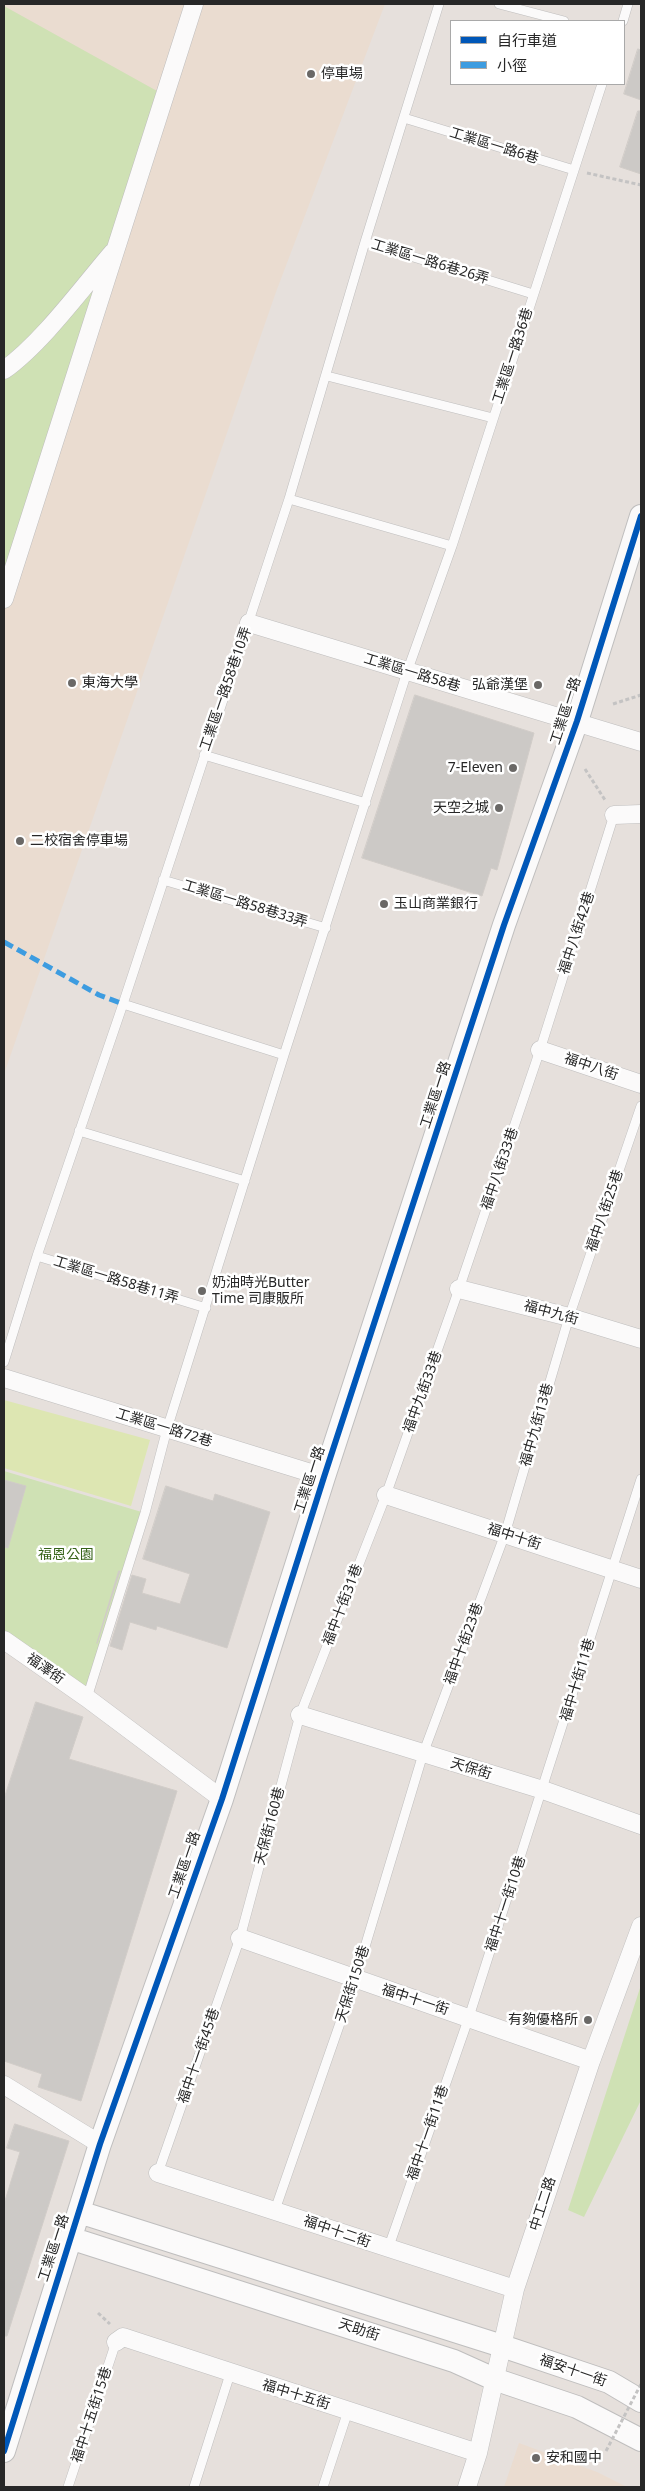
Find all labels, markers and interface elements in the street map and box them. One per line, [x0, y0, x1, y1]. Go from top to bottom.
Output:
legend [450, 20, 625, 85]
text: 自行車道 [497, 30, 557, 50]
text: 小徑 [497, 55, 527, 75]
place label: 停車場 [321, 66, 363, 82]
marker: 停車場 [305, 68, 317, 80]
street label: 工業區一路6巷 [448, 125, 540, 167]
street label: 工業區一路6巷26弄 [369, 236, 491, 288]
street label: 工業區一路36巷 [490, 306, 536, 406]
street label: 工業區一路58巷10弄 [197, 625, 255, 753]
street label: 工業區一路58巷 [362, 650, 462, 696]
place label: 東海大學 [82, 675, 138, 691]
street label: 工業區一路 [547, 675, 585, 747]
marker: 東海大學 [66, 677, 78, 689]
place label: 弘爺漢堡 [472, 677, 528, 693]
marker: 弘爺漢堡 [532, 679, 544, 691]
place label: 7-Eleven [448, 760, 503, 776]
marker: 7-Eleven [507, 762, 519, 774]
place label: 天空之城 [433, 800, 489, 816]
marker: 天空之城 [493, 802, 505, 814]
place label: 二校宿舍停車場 [30, 833, 128, 849]
marker: 二校宿舍停車場 [14, 835, 26, 847]
street label: 工業區一路58巷33弄 [180, 877, 310, 931]
street label: 福中八街42巷 [556, 890, 598, 976]
place label: 玉山商業銀行 [394, 896, 478, 912]
marker: 玉山商業銀行 [378, 898, 390, 910]
street label: 福中八街 [562, 1050, 620, 1084]
street label: 工業區一路 [417, 1059, 455, 1131]
street label: 福中八街33巷 [478, 1126, 522, 1212]
street label: 福中八街25巷 [583, 1168, 627, 1254]
street label: 工業區一路58巷11弄 [51, 1253, 181, 1307]
place label: 奶油時光Butter Time 司康販所 [212, 1275, 310, 1308]
marker: 奶油時光Butter Time 司康販所 [196, 1285, 208, 1297]
street label: 福中九街 [522, 1298, 580, 1328]
street label: 福中九街33巷 [400, 1349, 446, 1435]
street label: 福中九街13巷 [517, 1381, 557, 1469]
street label: 工業區一路72巷 [114, 1405, 214, 1451]
street label: 工業區一路 [291, 1444, 329, 1516]
street label: 福中十街 [485, 1520, 543, 1554]
park label: 福恩公園 [38, 1547, 94, 1563]
street label: 福中十街31巷 [320, 1562, 366, 1648]
street label: 福中十街23巷 [441, 1601, 487, 1687]
street label: 福中十街11巷 [557, 1636, 599, 1724]
street label: 福澤街 [23, 1650, 67, 1688]
street label: 天保街 [448, 1755, 494, 1783]
street label: 天保街160巷 [252, 1785, 288, 1867]
street label: 工業區一路 [166, 1829, 204, 1901]
street label: 福中十一街10巷 [483, 1854, 529, 1954]
street label: 天保街150巷 [333, 1943, 373, 2025]
street label: 福中十一街 [379, 1981, 451, 2019]
street label: 福中十一街45巷 [175, 2006, 223, 2106]
place label: 有夠優格所 [508, 2012, 578, 2028]
marker: 有夠優格所 [582, 2014, 594, 2026]
street label: 福中十一街11巷 [404, 2083, 452, 2183]
street label: 中工二路 [526, 2175, 560, 2233]
street label: 工業區一路 [35, 2212, 73, 2284]
street label: 福中十二街 [301, 2213, 373, 2251]
street label: 天助街 [336, 2316, 382, 2344]
street label: 福安十一街 [537, 2352, 609, 2390]
street label: 福中十五街15巷 [69, 2365, 115, 2465]
street label: 福中十五街 [260, 2377, 332, 2413]
place label: 安和國中 [546, 2450, 602, 2466]
marker: 安和國中 [530, 2452, 542, 2464]

